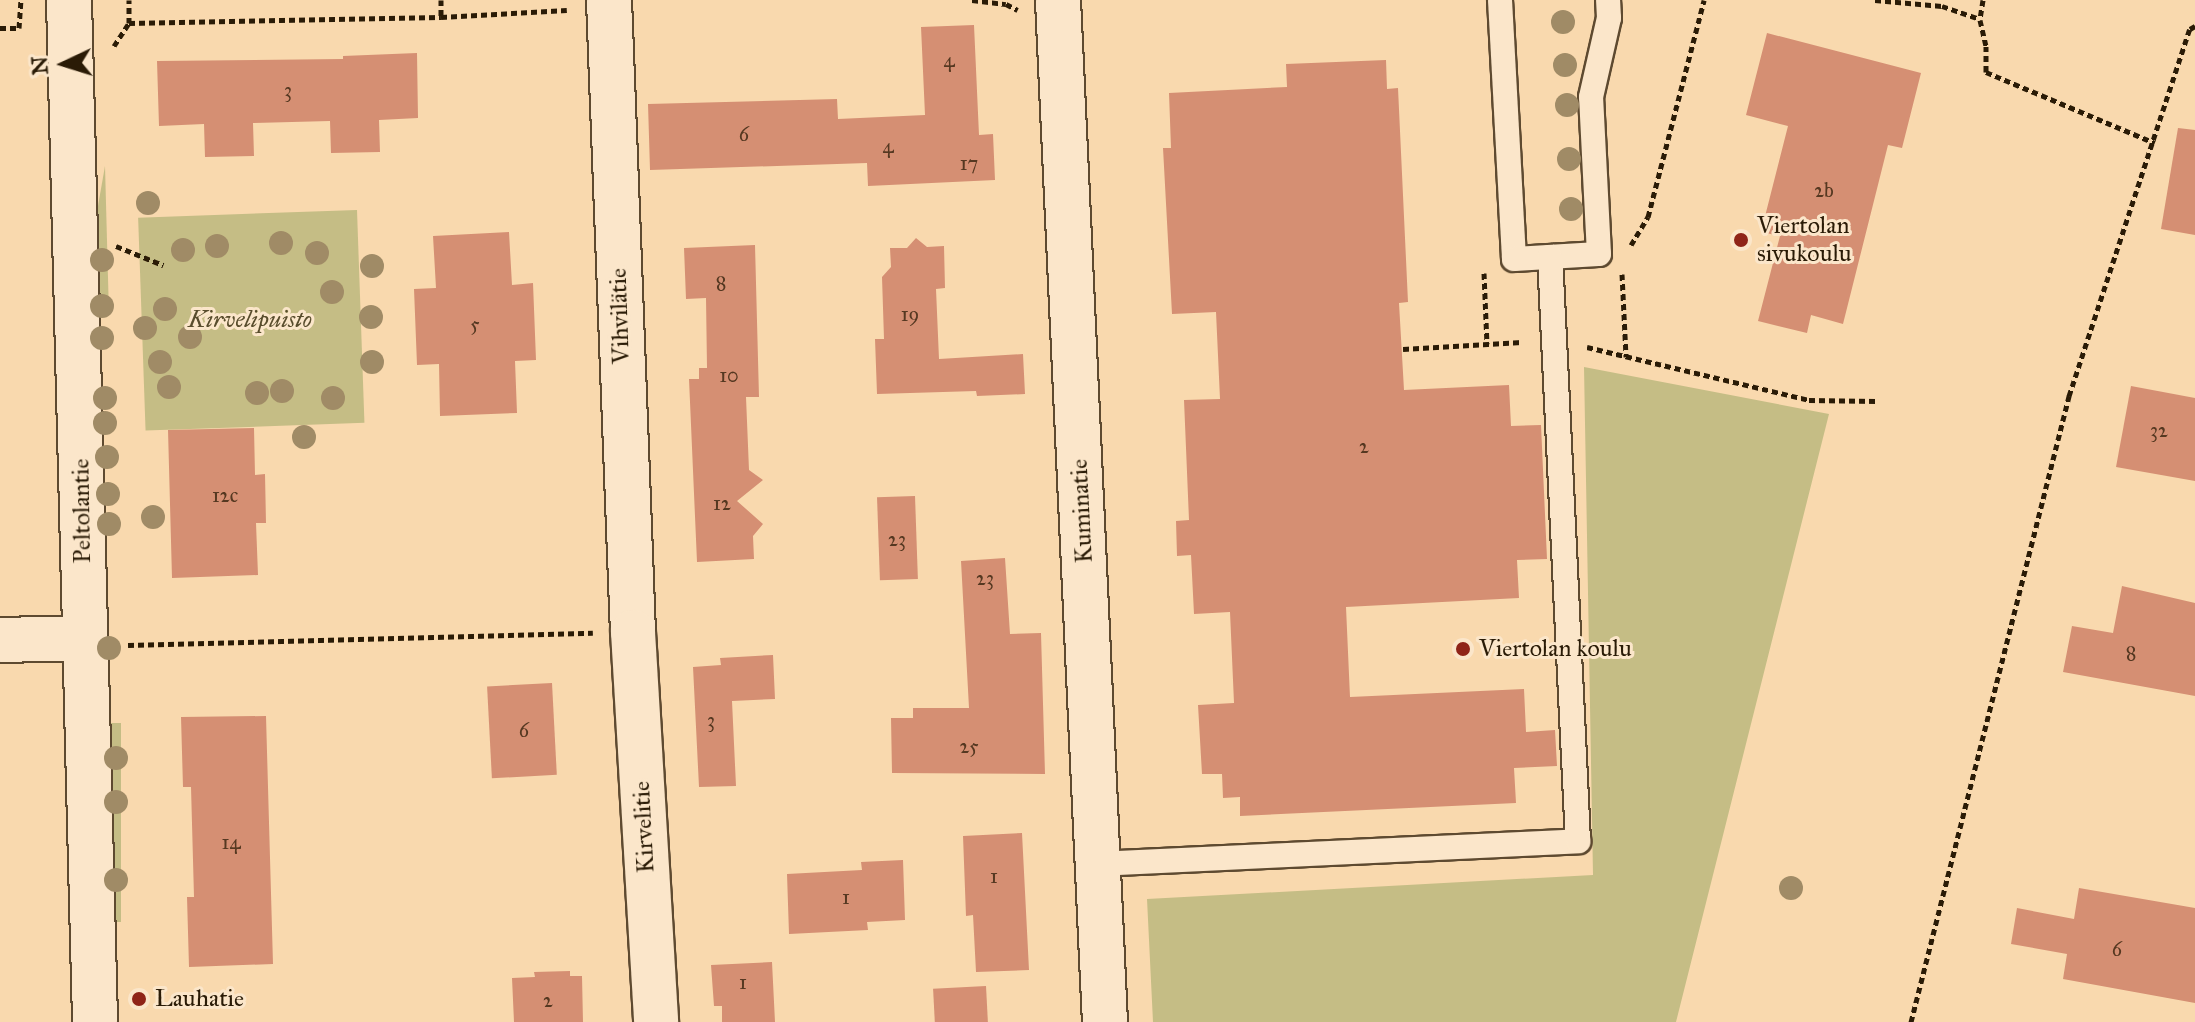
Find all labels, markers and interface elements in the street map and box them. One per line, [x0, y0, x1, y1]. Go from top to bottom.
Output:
north arrow [24, 24, 104, 104]
house number: 4 [943, 48, 955, 72]
text: N [25, 55, 54, 76]
house number: 3 [284, 78, 292, 102]
house number: 6 [739, 122, 749, 146]
house number: 4 [882, 134, 894, 158]
house number: 17 [960, 151, 978, 175]
house number: 2b [1814, 178, 1834, 202]
place label: Viertolan sivukoulu [1757, 212, 1852, 268]
marker: Viertolan sivukoulu [1732, 231, 1750, 249]
street label: Vihvilätie [604, 267, 636, 365]
house number: 8 [716, 271, 726, 295]
house number: 19 [901, 302, 919, 326]
park label: Kirvelipuisto [188, 306, 312, 334]
house number: 5 [470, 312, 480, 336]
house number: 10 [719, 363, 739, 387]
house number: 32 [2150, 418, 2168, 442]
house number: 2 [1359, 434, 1369, 458]
street label: Peltolantie [67, 458, 97, 564]
street label: Kuminatie [1065, 458, 1099, 564]
house number: 12c [212, 483, 238, 507]
house number: 12 [713, 491, 731, 515]
house number: 23 [888, 527, 906, 551]
house number: 23 [976, 566, 994, 590]
place label: Viertolan koulu [1479, 635, 1632, 663]
marker: Viertolan koulu [1454, 640, 1472, 658]
house number: 8 [2126, 641, 2136, 665]
house number: 3 [707, 708, 715, 732]
house number: 6 [519, 718, 529, 742]
house number: 25 [959, 734, 979, 758]
street label: Kirvelitie [627, 780, 661, 874]
house number: 14 [221, 830, 241, 854]
house number: 1 [990, 864, 998, 888]
house number: 1 [842, 885, 850, 909]
house number: 6 [2112, 937, 2122, 961]
house number: 1 [739, 970, 747, 994]
place label: Lauhatie [155, 985, 244, 1013]
house number: 2 [543, 988, 553, 1012]
marker: Lauhatie [130, 990, 148, 1008]

